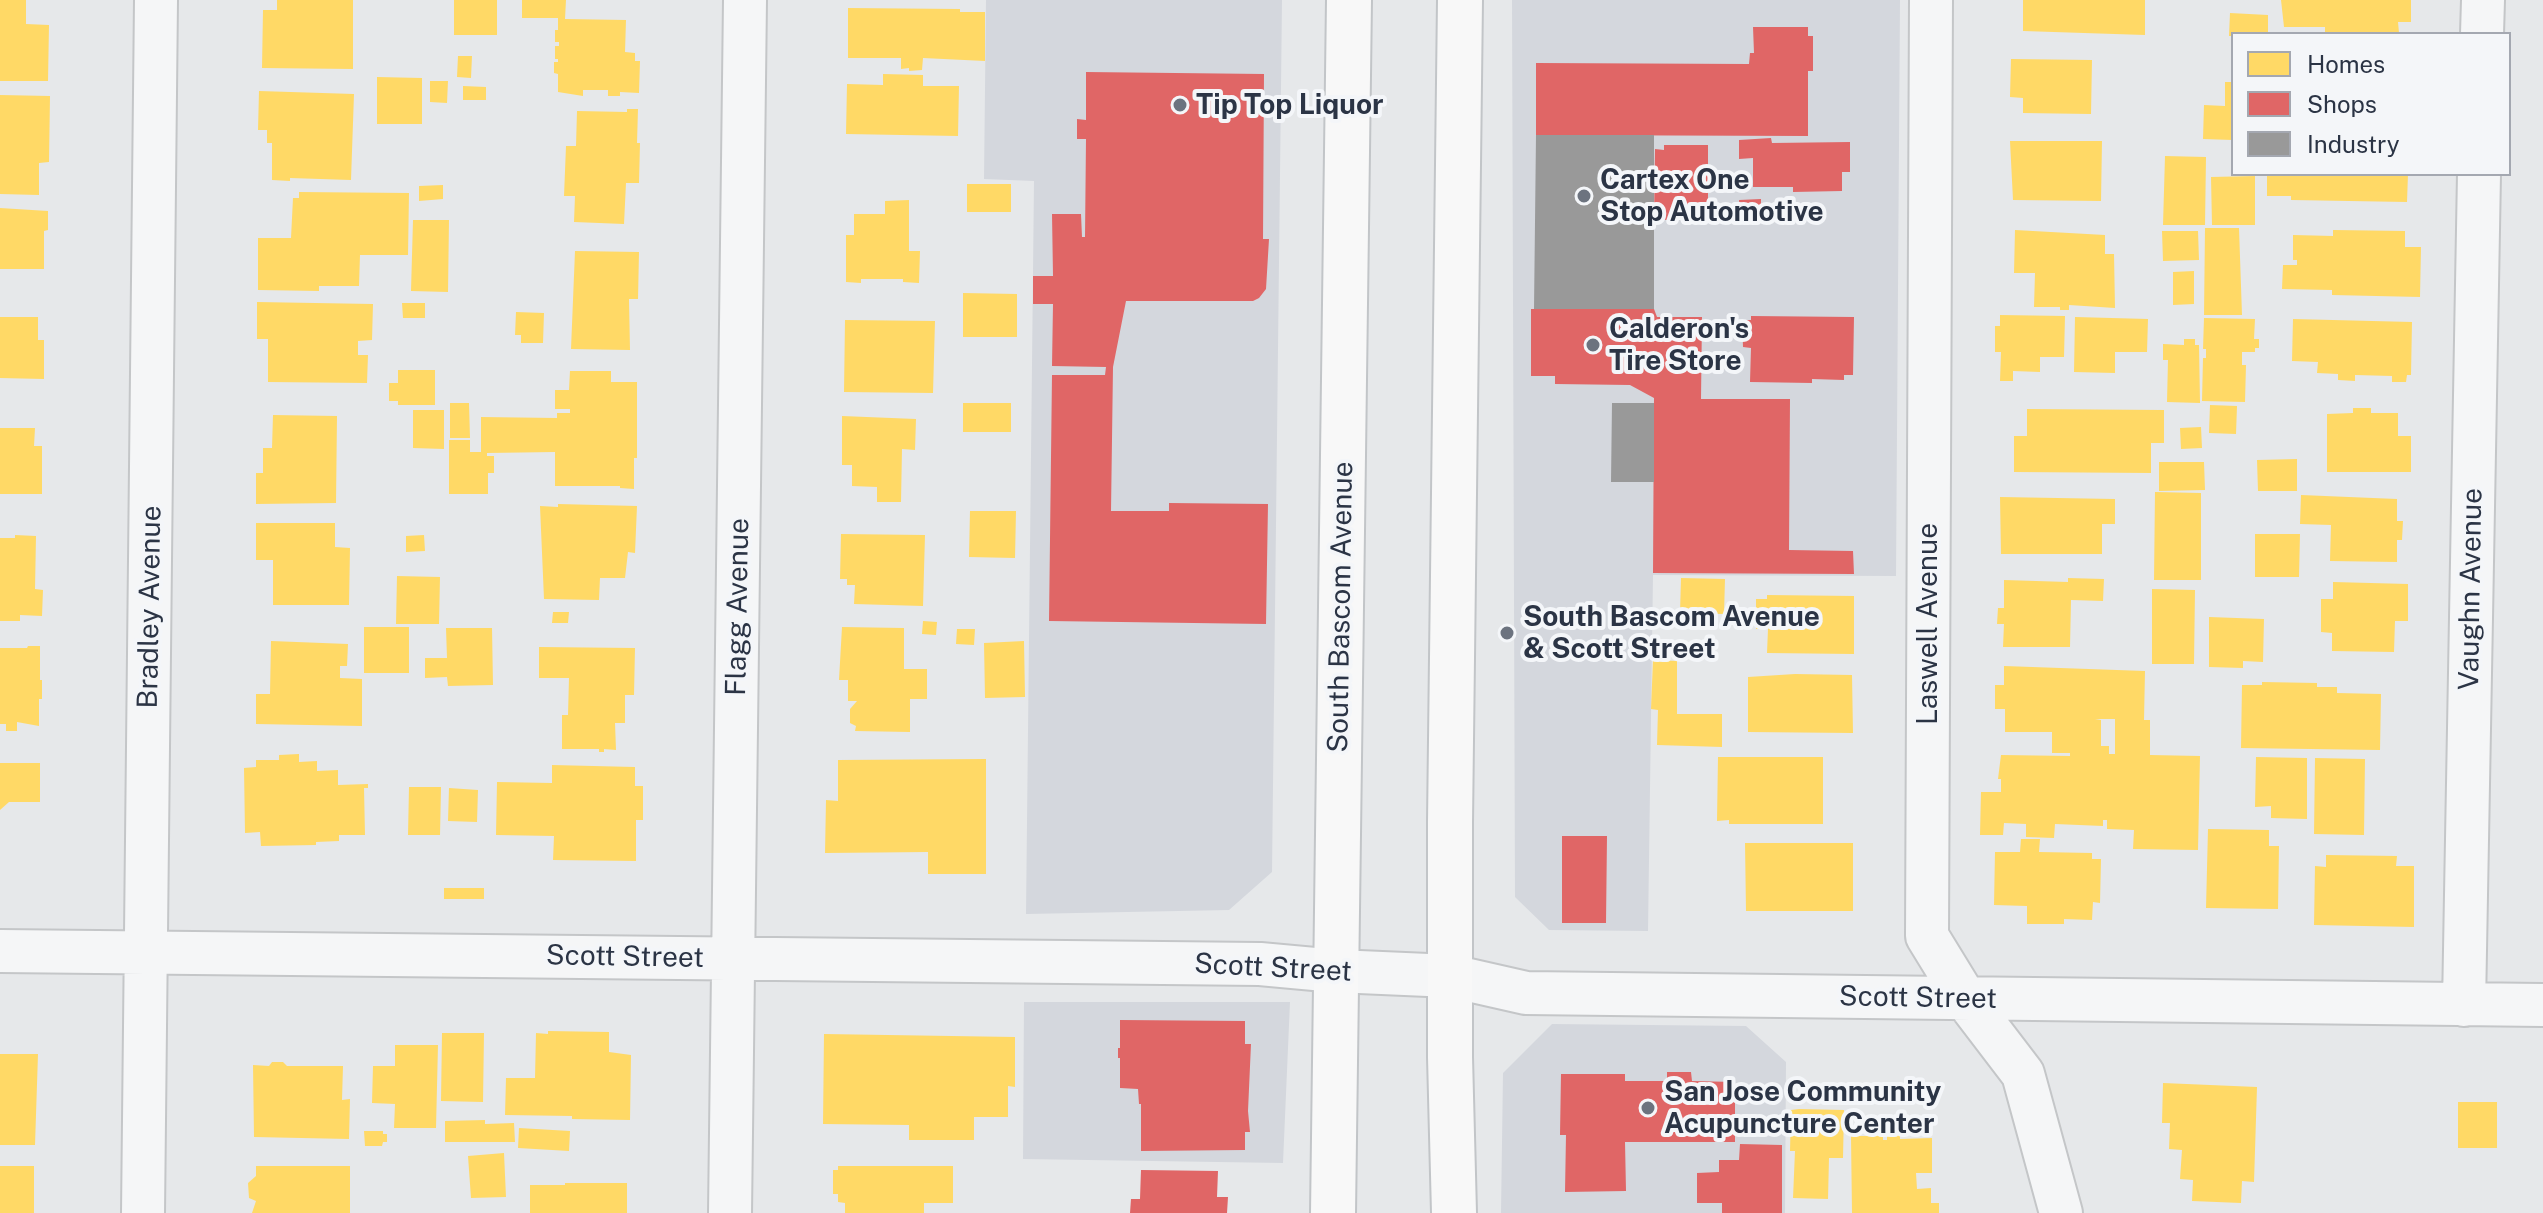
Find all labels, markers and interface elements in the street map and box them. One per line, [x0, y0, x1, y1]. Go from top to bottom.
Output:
legend [2231, 32, 2511, 176]
text: Homes [2307, 50, 2385, 78]
place label: Tip Top Liquor [1196, 88, 1384, 122]
text: Shops [2307, 90, 2377, 118]
marker: Tip Top Liquor [1171, 96, 1189, 114]
text: Industry [2307, 130, 2400, 158]
place label: Cartex One Stop Automotive [1600, 163, 1824, 229]
marker: Cartex One Stop Automotive [1575, 187, 1593, 205]
place label: Calderon's Tire Store [1609, 312, 1749, 378]
marker: Calderon's Tire Store [1584, 336, 1602, 354]
street label: South Bascom Avenue [1322, 461, 1360, 753]
street label: Vaughn Avenue [2452, 488, 2490, 690]
street label: Bradley Avenue [131, 505, 169, 709]
street label: Flagg Avenue [720, 518, 756, 696]
street label: Laswell Avenue [1911, 523, 1945, 725]
place label: South Bascom Avenue & Scott Street [1523, 600, 1820, 666]
marker: South Bascom Avenue & Scott Street [1498, 624, 1516, 642]
street label: Scott Street [546, 939, 704, 975]
street label: Scott Street [1193, 947, 1353, 989]
street label: Scott Street [1839, 980, 1997, 1016]
place label: San Jose Community Acupuncture Center [1664, 1075, 1941, 1141]
marker: San Jose Community Acupuncture Center [1639, 1099, 1657, 1117]

